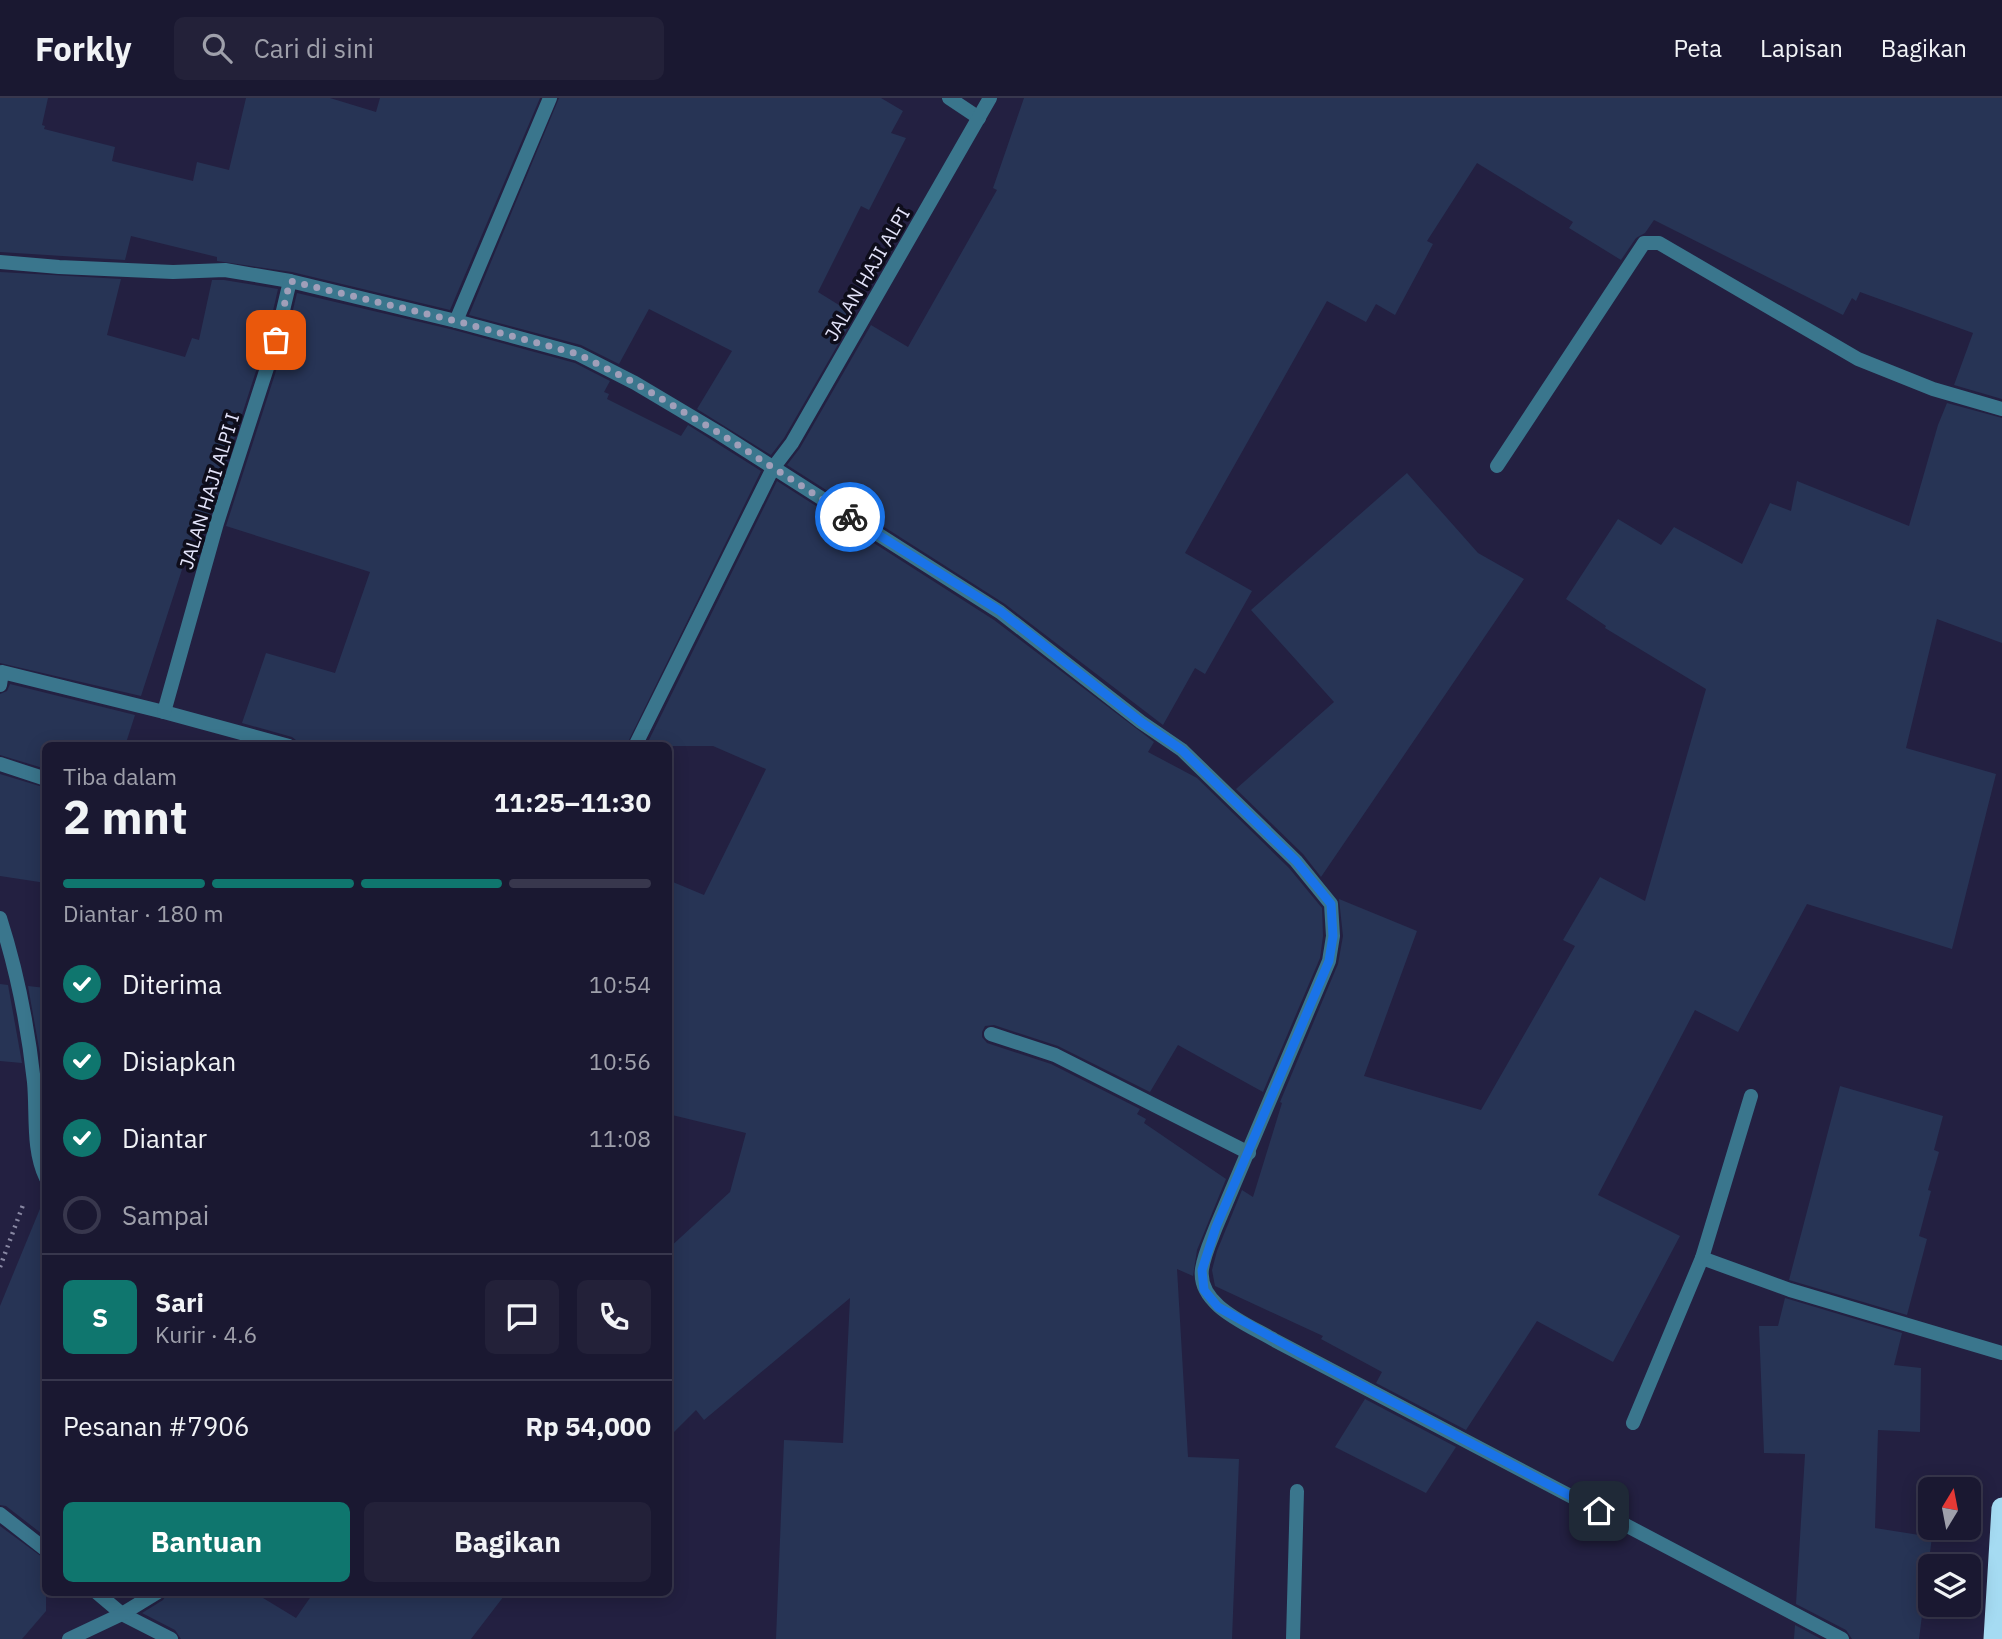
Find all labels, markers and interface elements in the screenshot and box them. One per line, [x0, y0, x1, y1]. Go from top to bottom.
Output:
search box [174, 17, 664, 80]
text: Forkly [35, 27, 132, 70]
icon: search [198, 29, 236, 67]
text: Cari di sini [254, 31, 374, 65]
text: Peta [1674, 32, 1722, 64]
text: Lapisan [1760, 32, 1843, 64]
text: Bagikan [1881, 32, 1967, 64]
street label: JALAN HAJI ALPI [819, 203, 915, 345]
pin [246, 310, 306, 370]
icon: bag [257, 321, 295, 359]
street label: JALAN HAJI ALPI I [174, 410, 244, 572]
courier [815, 482, 885, 552]
icon: bike [831, 498, 869, 536]
text: Tiba dalam [63, 761, 177, 791]
text: 11:25–11:30 [494, 785, 651, 819]
text: 2 mnt [63, 787, 188, 847]
text: Diantar · 180 m [63, 898, 224, 928]
icon: check [63, 965, 101, 1003]
text: Diterima [122, 967, 222, 1001]
text: 10:54 [589, 969, 651, 999]
icon: check [63, 1042, 101, 1080]
text: Disiapkan [122, 1044, 236, 1078]
text: 10:56 [589, 1046, 651, 1076]
icon: check [63, 1119, 101, 1157]
text: Diantar [122, 1121, 207, 1155]
text: 11:08 [589, 1123, 651, 1153]
text: Sampai [122, 1198, 209, 1232]
button: chat [485, 1280, 559, 1354]
button: phone [577, 1280, 651, 1354]
text: Sari [155, 1285, 204, 1319]
text: S [92, 1300, 108, 1334]
text: Kurir · 4.6 [155, 1319, 257, 1349]
text: Pesanan #7906 [63, 1409, 250, 1443]
text: Rp 54,000 [525, 1409, 651, 1443]
north arrow [1918, 1477, 1981, 1540]
map controls [1918, 1477, 1981, 1617]
pin [1569, 1481, 1629, 1541]
icon: home [1580, 1492, 1618, 1530]
button: Bantuan [63, 1502, 350, 1582]
button: Bagikan [364, 1502, 651, 1582]
button: layers [1918, 1554, 1981, 1617]

